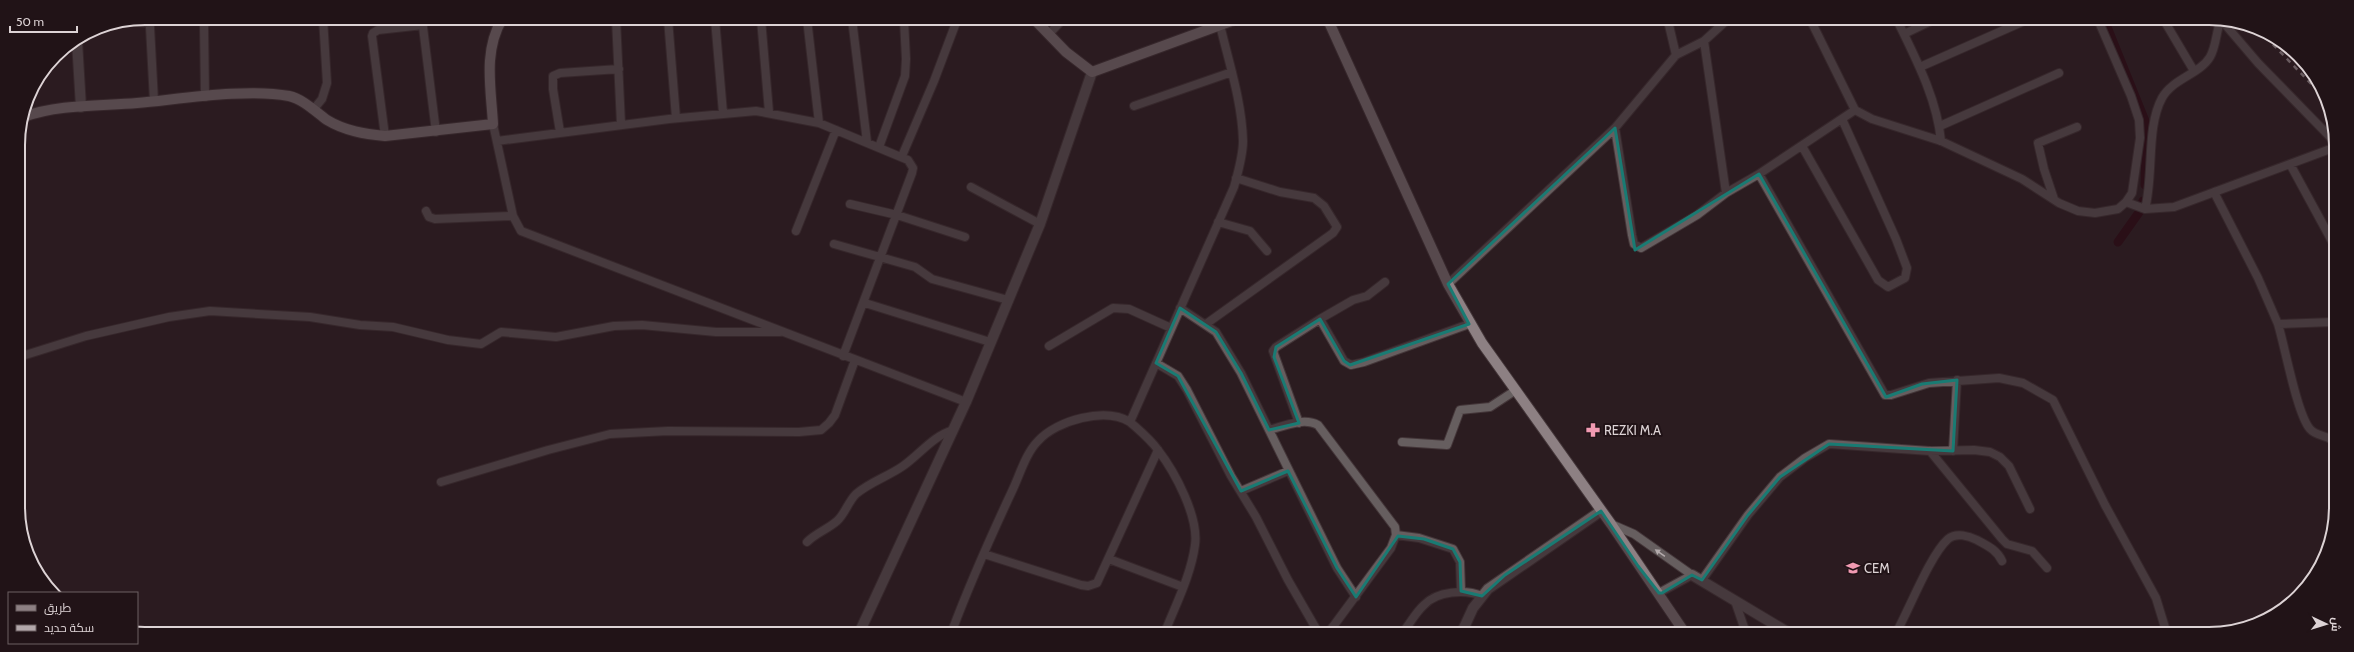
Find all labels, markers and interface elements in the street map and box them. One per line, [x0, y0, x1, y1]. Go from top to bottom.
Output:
scale bar [10, 8, 77, 34]
text: 50 m [16, 14, 44, 29]
pharmacy icon: REZKI M.A [1585, 422, 1601, 438]
place label: REZKI M.A [1604, 422, 1661, 438]
one-way arrow [1654, 549, 1665, 557]
school or university icon: CEM [1845, 560, 1861, 576]
place label: CEM [1864, 560, 1890, 576]
legend [8, 592, 138, 644]
text: طريق [44, 600, 72, 615]
north arrow [2306, 604, 2346, 644]
text: ش [2329, 617, 2343, 632]
text: سكة حديد [44, 620, 94, 635]

